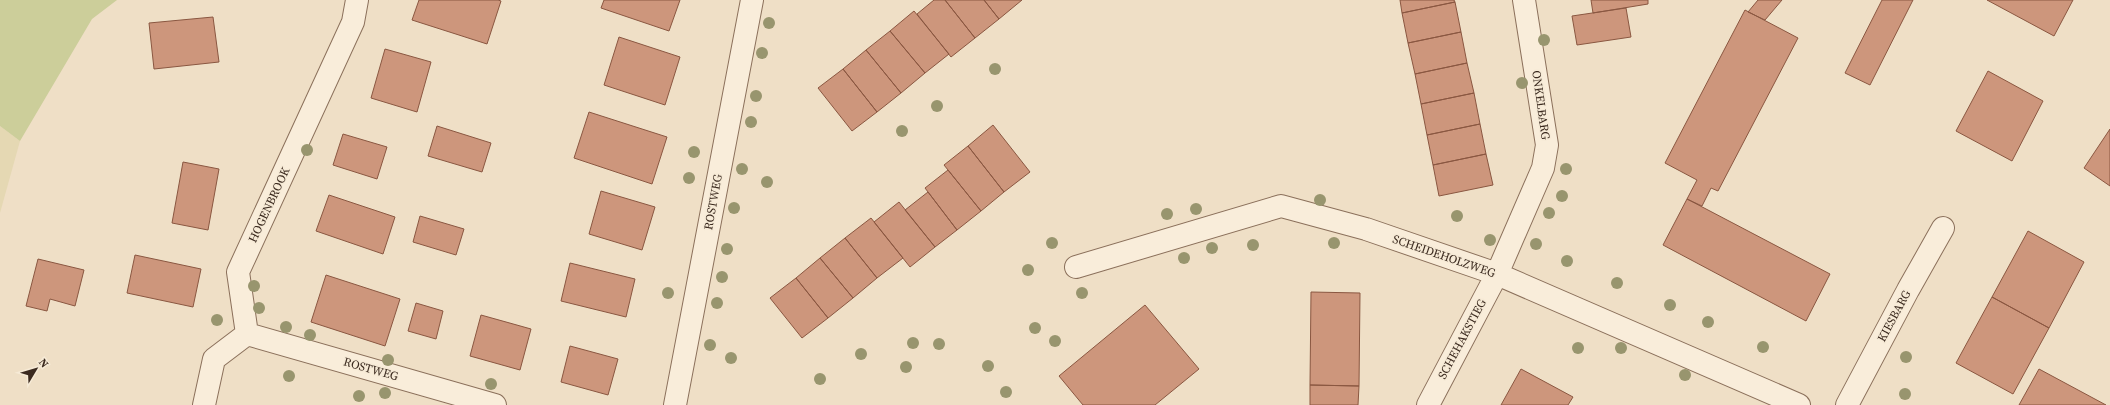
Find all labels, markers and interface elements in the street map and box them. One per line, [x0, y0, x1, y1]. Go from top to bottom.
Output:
street label: ONKELBARG [1528, 69, 1554, 141]
street label: HOGENBROOK [245, 165, 293, 245]
street label: ROSTWEG [700, 173, 726, 231]
street label: SCHEIDEHOLZWEG [1390, 231, 1498, 281]
street label: KIESBARG [1874, 287, 1914, 345]
street label: SCHEHAKSTIEG [1434, 296, 1490, 382]
north arrow [16, 349, 56, 389]
street label: ROSTWEG [342, 354, 400, 384]
text: N [35, 355, 52, 371]

